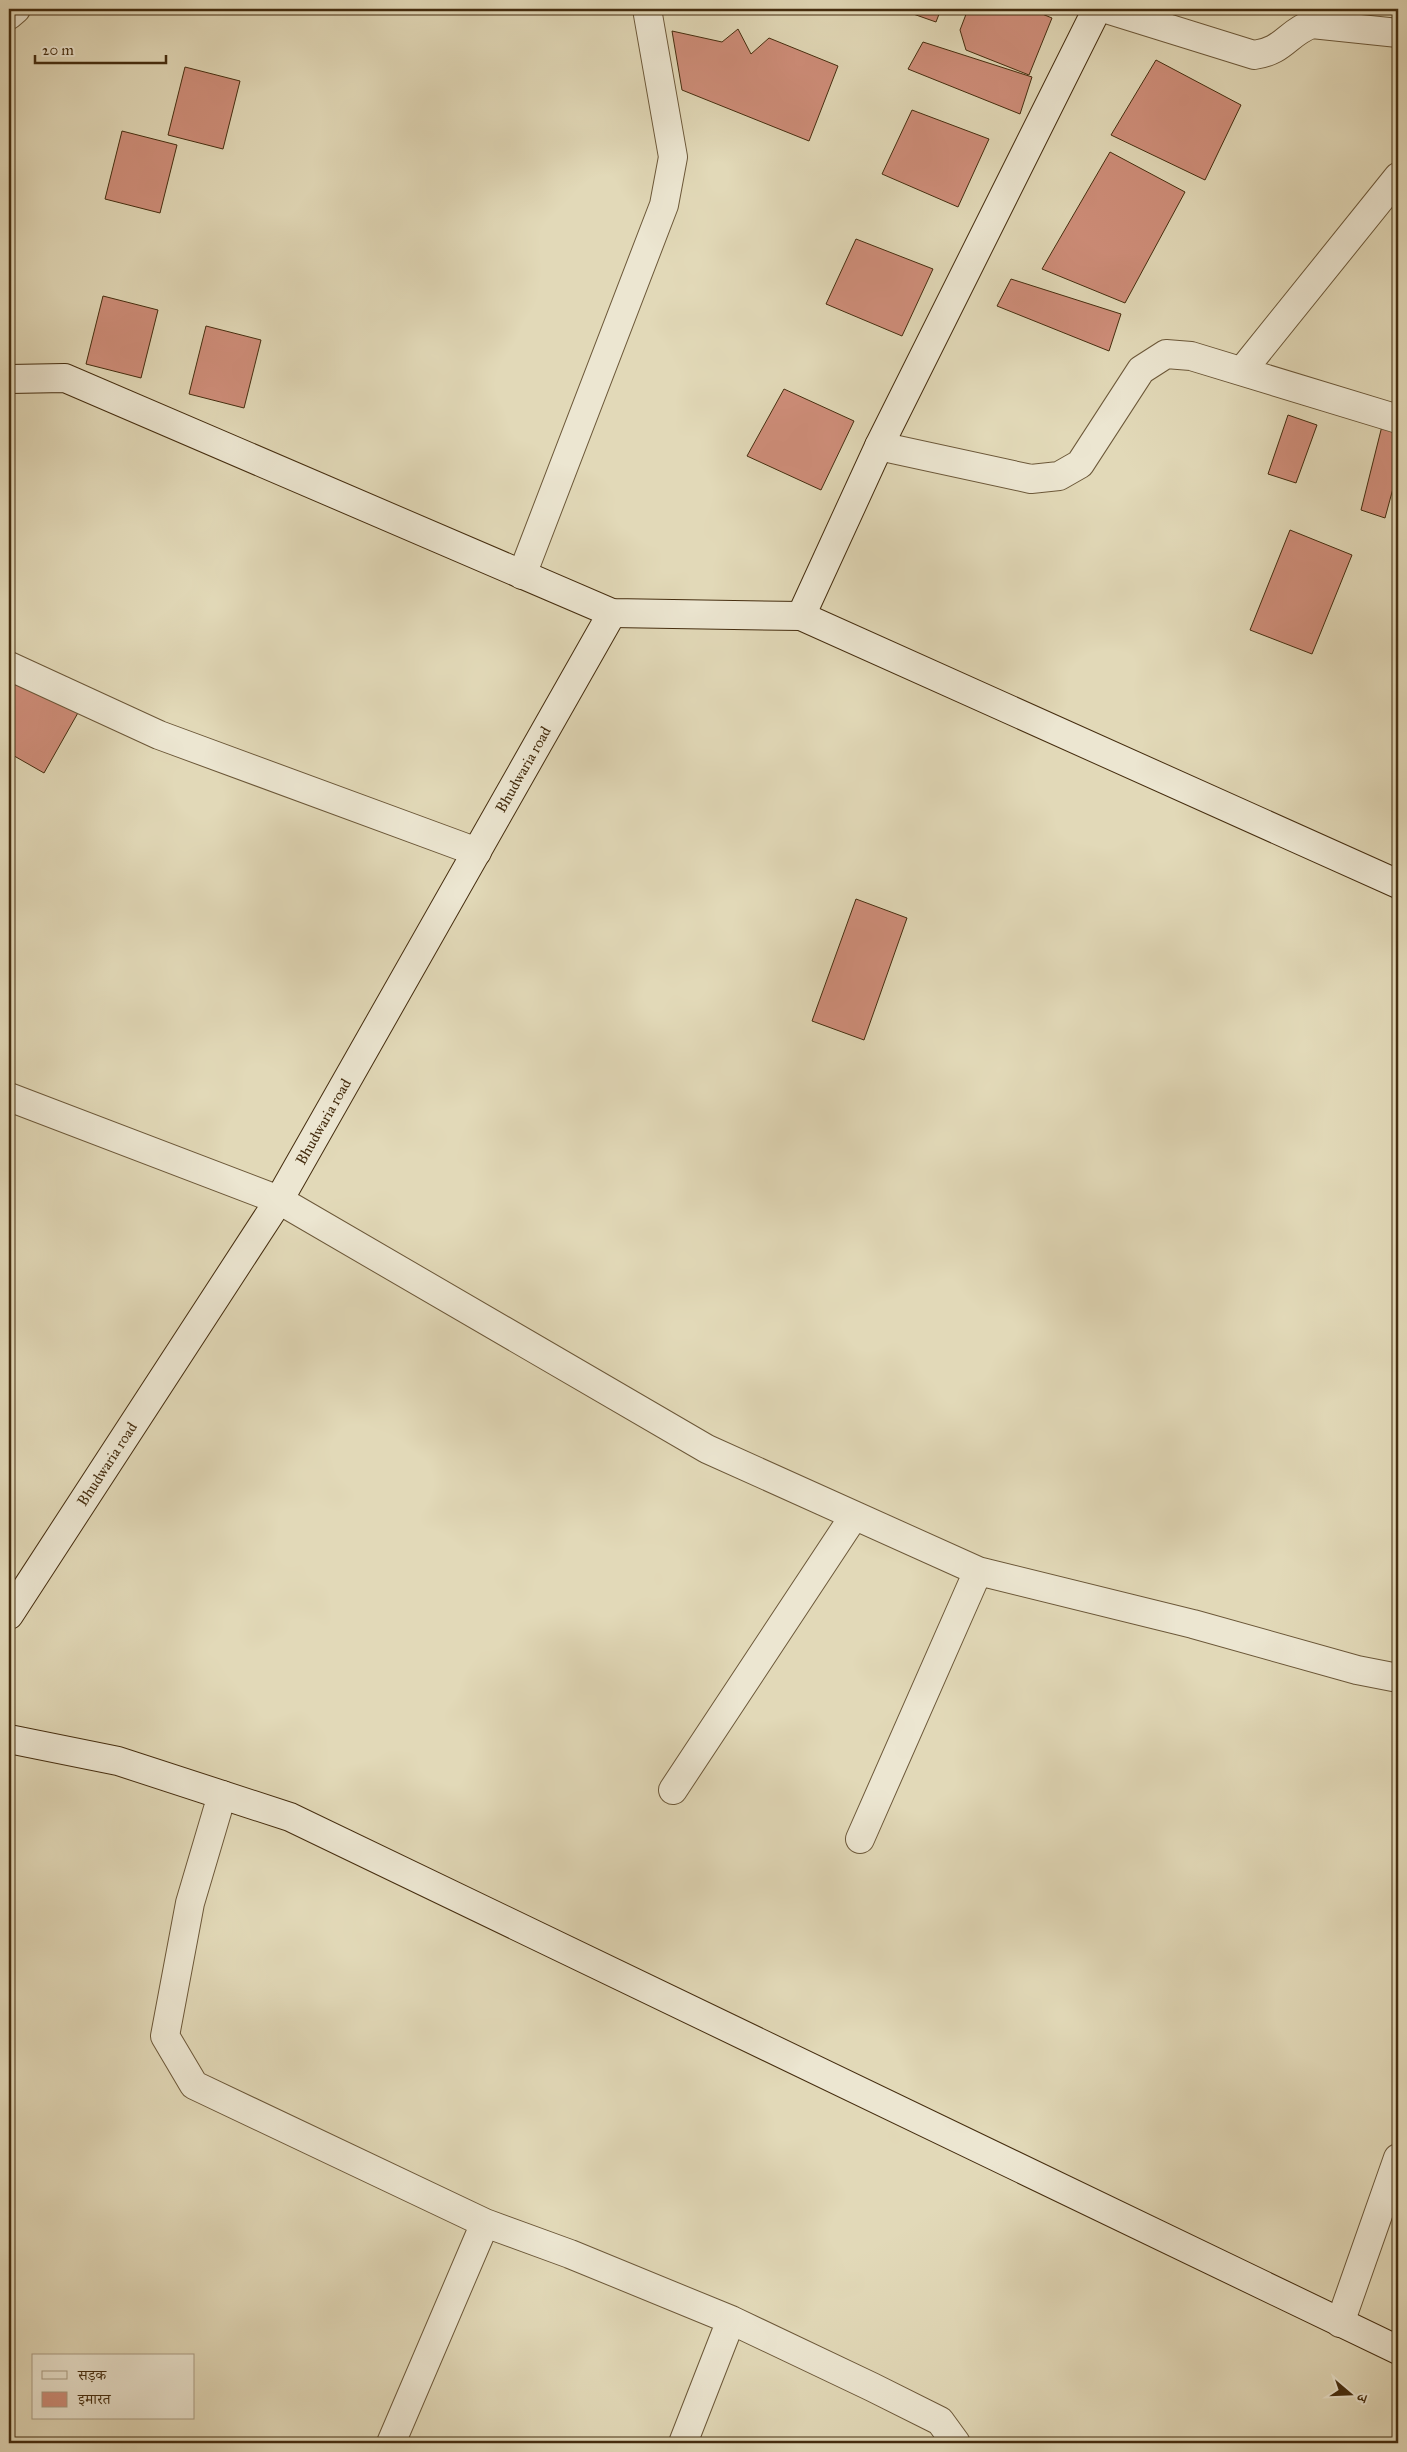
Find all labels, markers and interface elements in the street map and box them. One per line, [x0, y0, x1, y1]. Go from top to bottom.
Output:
scale bar [35, 32, 166, 64]
text: 20 m [42, 41, 74, 59]
street label: Bhudwaria road [492, 723, 555, 816]
street label: Bhudwaria road [292, 1075, 355, 1168]
street label: Bhudwaria road [73, 1418, 141, 1509]
legend [32, 2354, 195, 2420]
text: सड़क [77, 2366, 107, 2384]
north arrow [1324, 2370, 1374, 2420]
text: इमारत [77, 2390, 112, 2408]
text: उ [1352, 2391, 1371, 2405]

